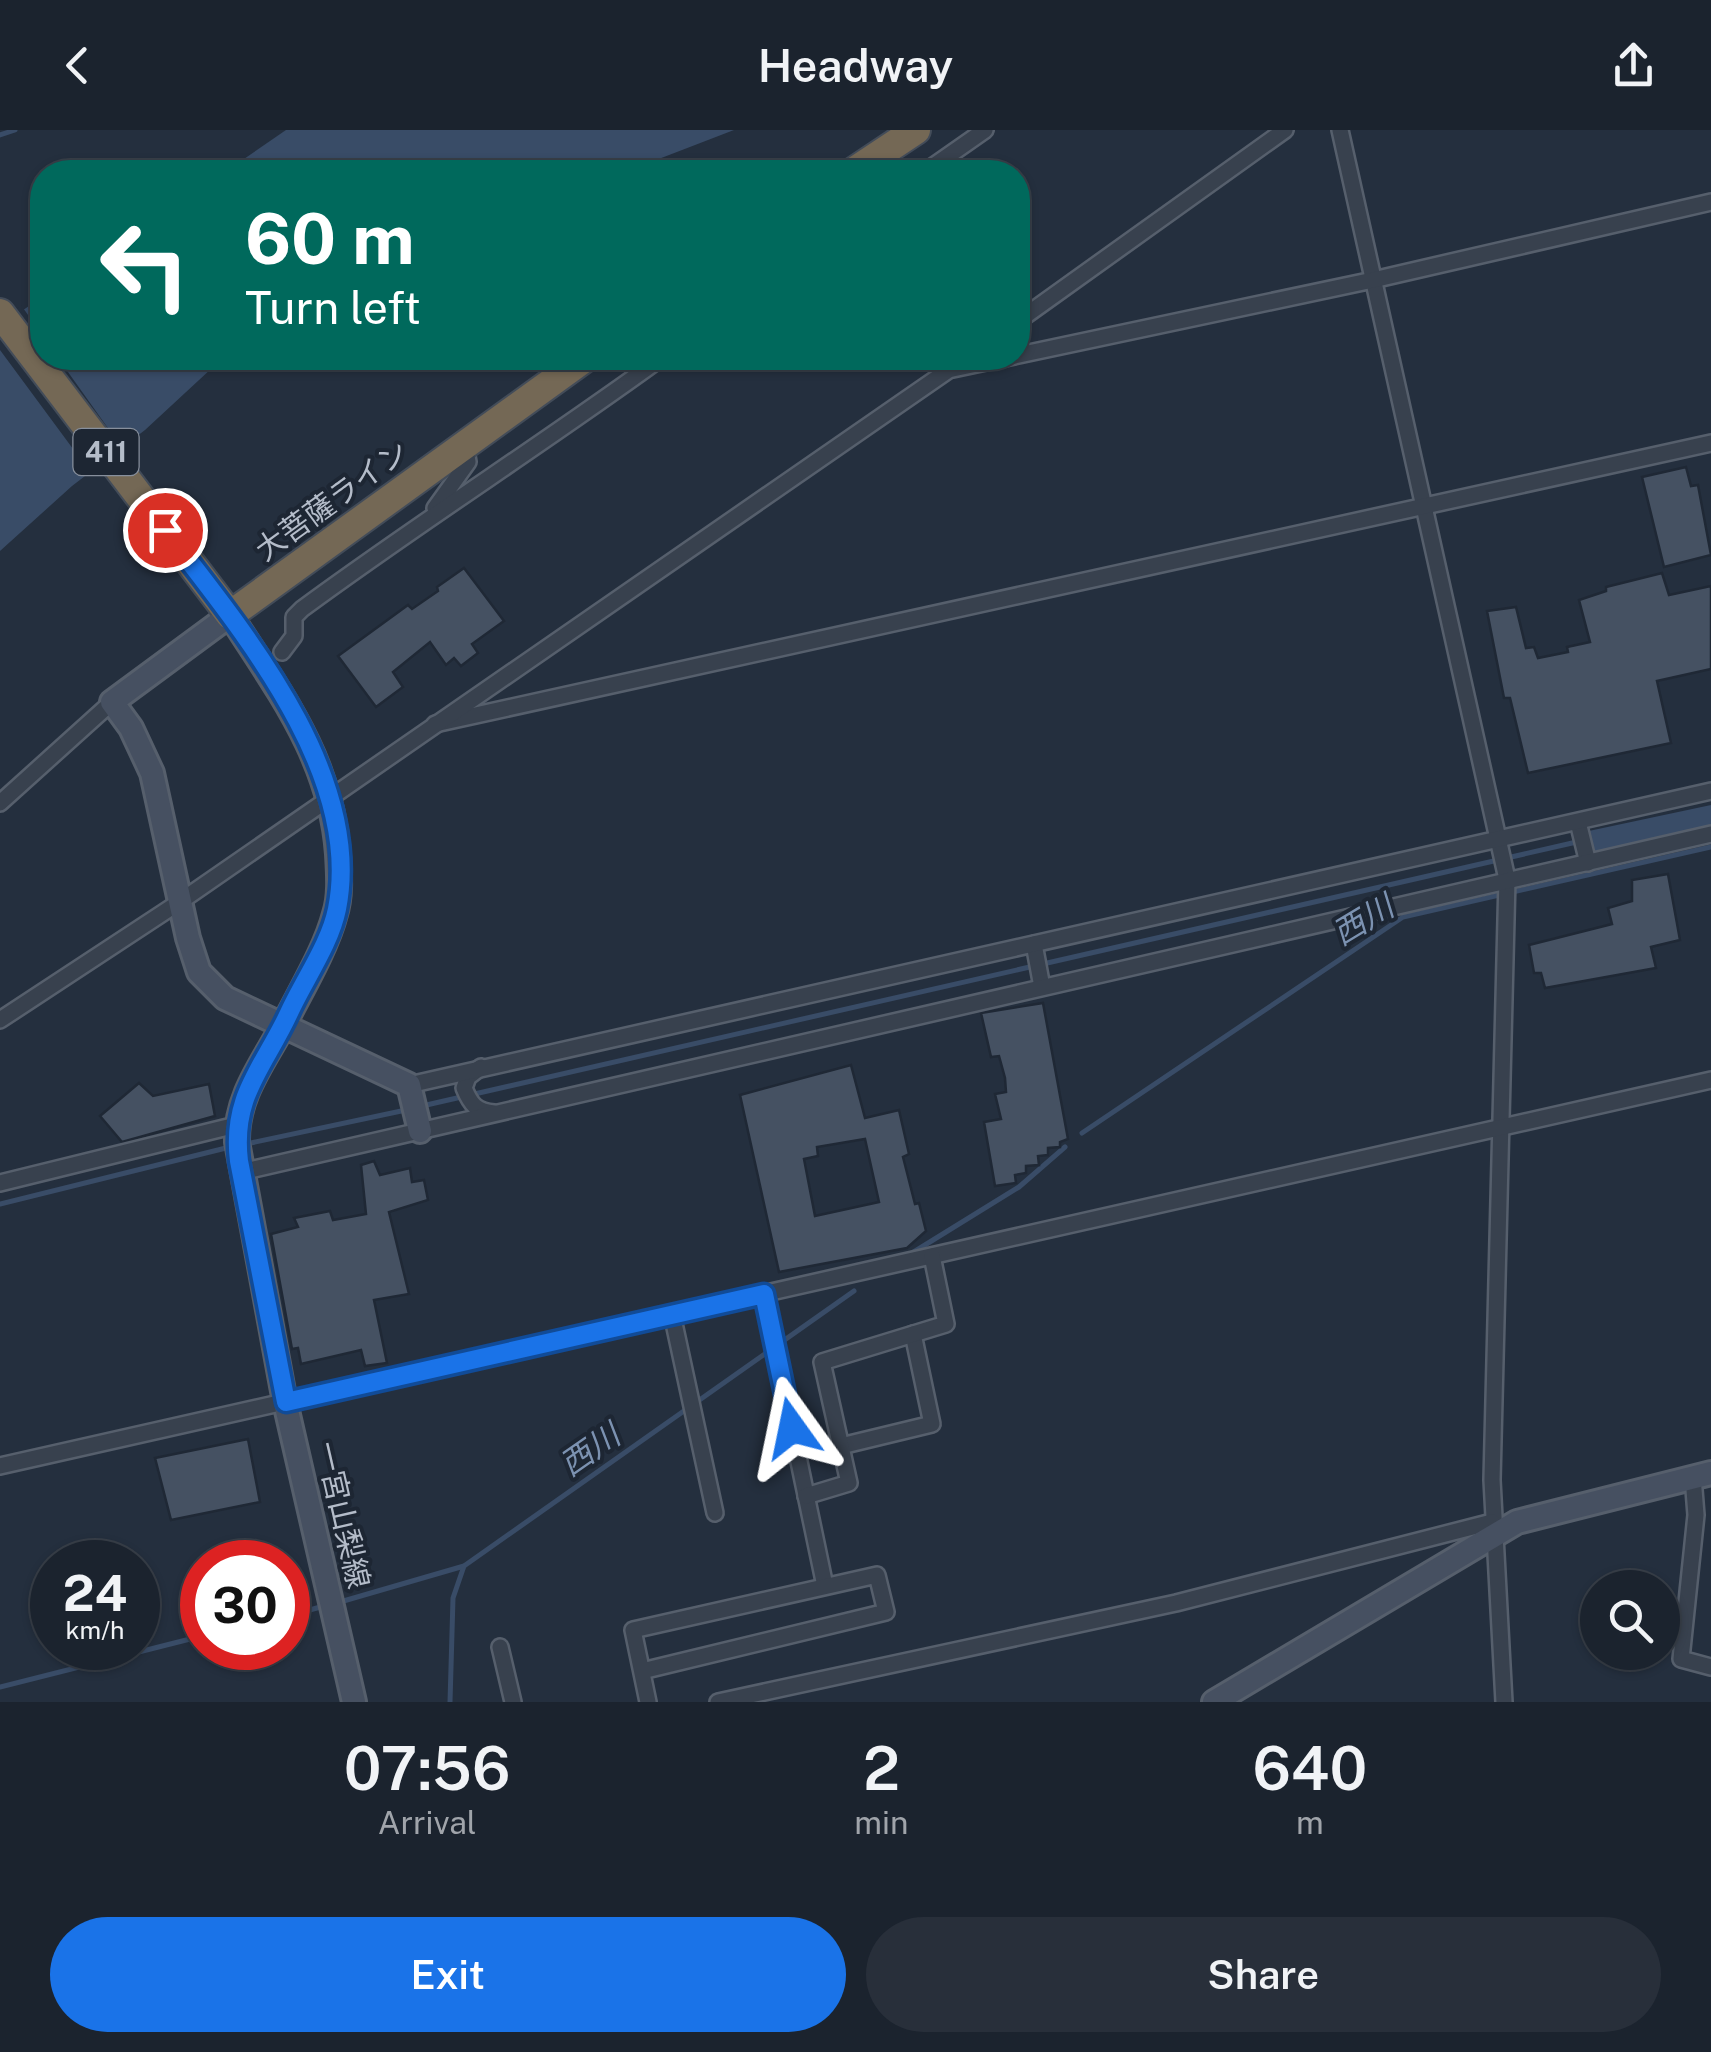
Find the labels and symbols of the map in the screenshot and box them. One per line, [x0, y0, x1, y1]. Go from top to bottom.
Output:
road number: 411 [74, 429, 138, 475]
street label: 大菩薩ライン [248, 433, 415, 568]
pin [123, 488, 208, 573]
water label: 西川 [1326, 886, 1402, 952]
position arrow [740, 1376, 844, 1480]
water label: 西川 [553, 1414, 629, 1483]
street label: 一宮山梨線 [309, 1438, 377, 1592]
speed limit sign: 30 [180, 1540, 310, 1670]

